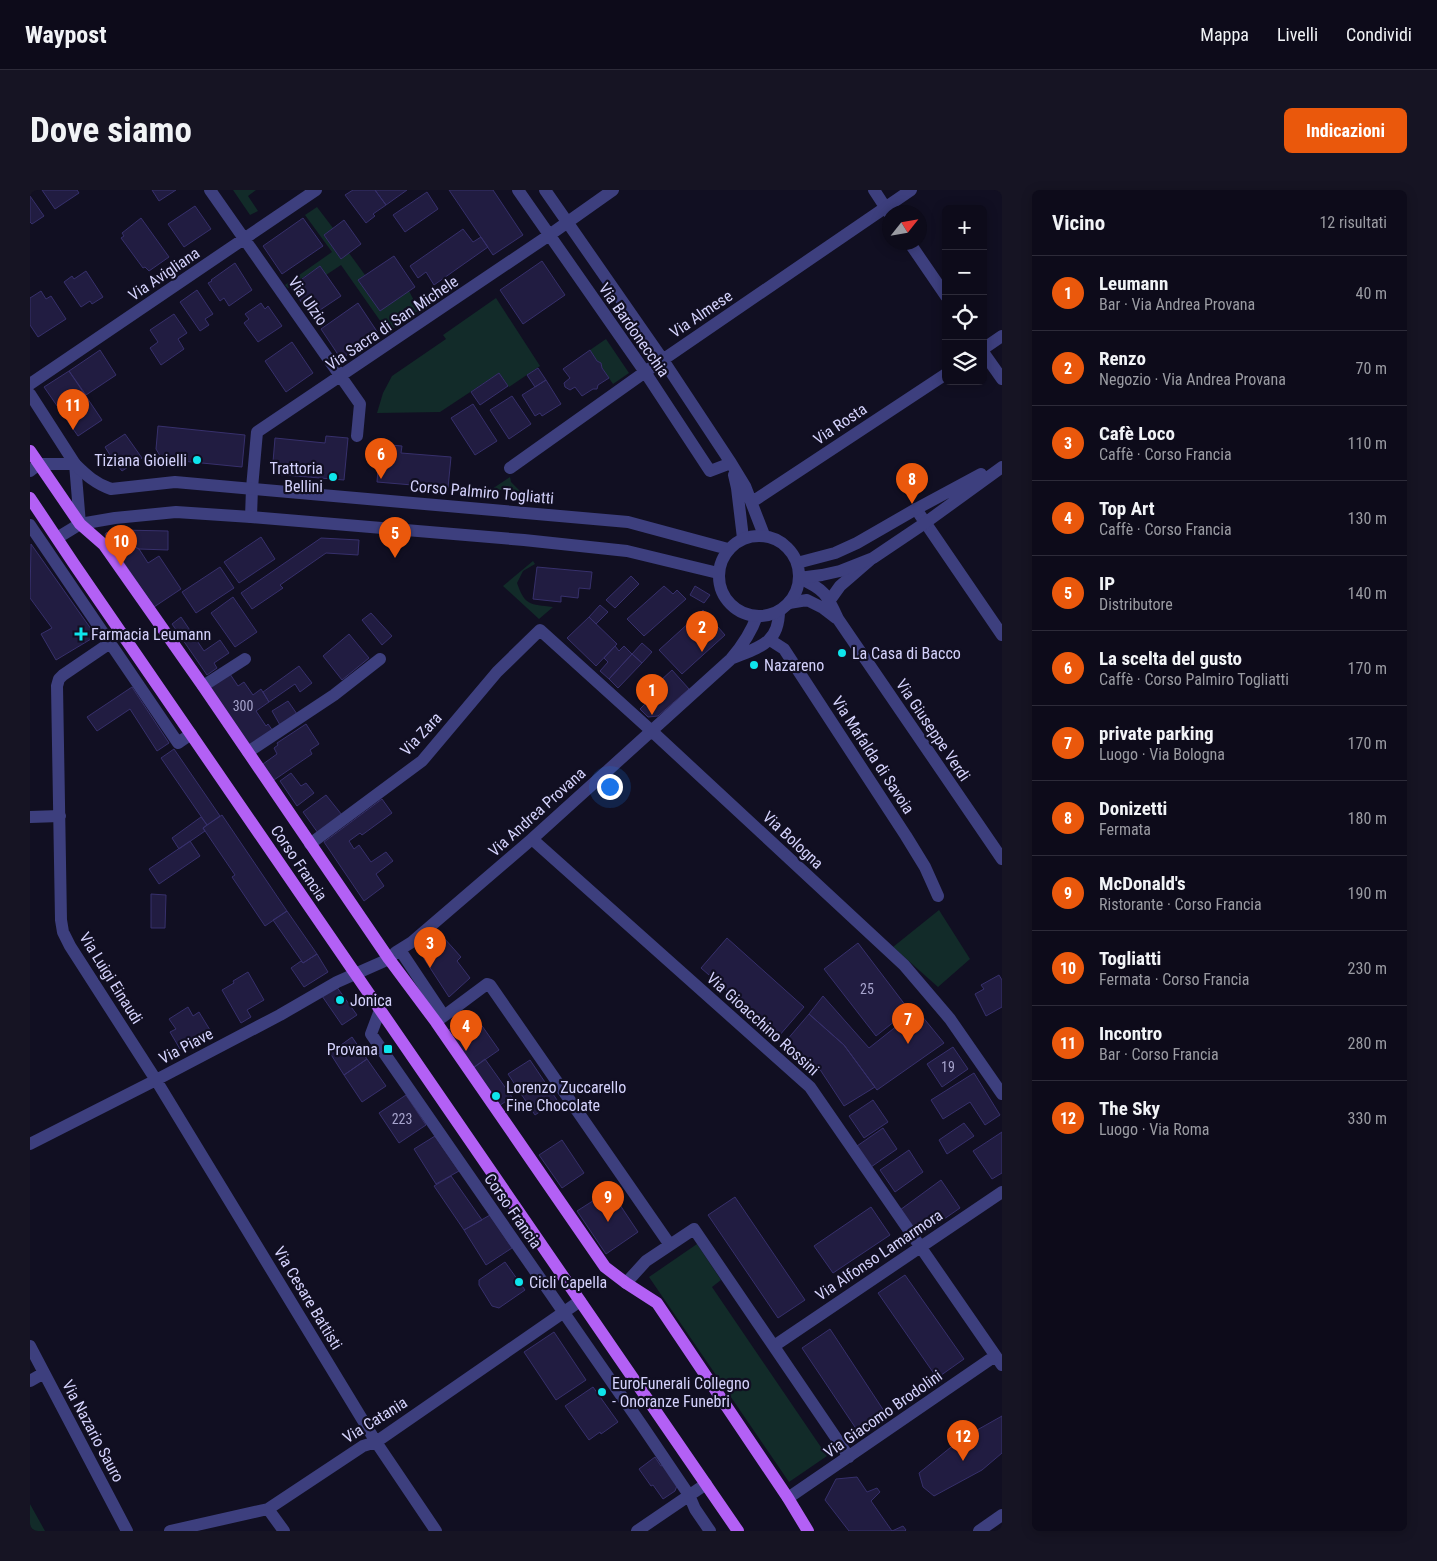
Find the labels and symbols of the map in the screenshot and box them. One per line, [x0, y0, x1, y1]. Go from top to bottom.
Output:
north arrow [882, 205, 927, 250]
street label: Via Avigliana [125, 243, 203, 305]
street label: Via Sacra di San Michele [322, 272, 462, 374]
street label: Via Ulzio [284, 273, 332, 329]
street label: Via Bardonecchia [595, 279, 673, 381]
street label: Via Almese [666, 286, 736, 342]
pin: 11 [57, 389, 89, 430]
street label: Via Rosta [810, 399, 870, 449]
pin: 6 [365, 438, 397, 479]
place label: Tiziana Gioielli [94, 451, 187, 470]
marker: Tiziana Gioielli [191, 454, 203, 466]
place label: Trattoria Bellini [269, 459, 323, 496]
pin: 8 [896, 463, 928, 504]
marker: Trattoria Bellini [327, 471, 339, 483]
street label: Corso Palmiro Togliatti [409, 476, 555, 508]
pin: 5 [379, 517, 411, 558]
pin: 10 [105, 525, 137, 566]
pin: 2 [686, 611, 718, 652]
place label: Farmacia Leumann [91, 625, 211, 644]
marker: Farmacia Leumann [75, 628, 87, 640]
place label: La Casa di Bacco [852, 644, 961, 663]
marker: La Casa di Bacco [836, 647, 848, 659]
place label: Nazareno [764, 656, 824, 675]
marker: Nazareno [748, 659, 760, 671]
pin: 1 [636, 674, 668, 715]
street label: Via Giuseppe Verdi [892, 675, 974, 785]
street label: Via Mafalda di Savoia [828, 693, 918, 817]
house number: 300 [233, 698, 253, 714]
street label: Via Zara [396, 708, 446, 760]
street label: Via Andrea Provana [485, 764, 589, 860]
your location [597, 774, 623, 800]
street label: Via Bologna [759, 807, 827, 873]
street label: Corso Francia [267, 822, 331, 904]
pin: 3 [414, 927, 446, 968]
street label: Via Luigi Einaudi [75, 929, 147, 1027]
street label: Via Gioacchino Rossini [703, 969, 823, 1079]
house number: 25 [860, 981, 874, 997]
place label: Jonica [350, 991, 392, 1010]
marker: Jonica [334, 994, 346, 1006]
pin: 7 [892, 1003, 924, 1044]
pin: 4 [450, 1010, 482, 1051]
street label: Via Piave [156, 1024, 216, 1068]
place label: Provana [327, 1040, 378, 1059]
marker: Provana [382, 1043, 394, 1055]
house number: 19 [941, 1059, 955, 1075]
place label: Lorenzo Zuccarello Fine Chocolate [506, 1078, 626, 1115]
marker: Lorenzo Zuccarello Fine Chocolate [490, 1090, 502, 1102]
house number: 223 [392, 1111, 412, 1127]
street label: Corso Francia [480, 1170, 546, 1252]
pin: 9 [592, 1181, 624, 1222]
street label: Via Alfonso Lamarmora [812, 1205, 946, 1305]
street label: Via Cesare Battisti [270, 1243, 346, 1353]
place label: Cicli Capella [529, 1273, 607, 1292]
marker: Cicli Capella [513, 1276, 525, 1288]
street label: Via Giacomo Brodolini [820, 1366, 946, 1462]
place label: EuroFunerali Collegno - Onoranze Funebri [612, 1374, 750, 1411]
street label: Via Nazario Sauro [58, 1377, 128, 1485]
marker: EuroFunerali Collegno - Onoranze Funebri [596, 1386, 608, 1398]
street label: Via Catania [339, 1393, 411, 1447]
pin: 12 [947, 1420, 979, 1461]

